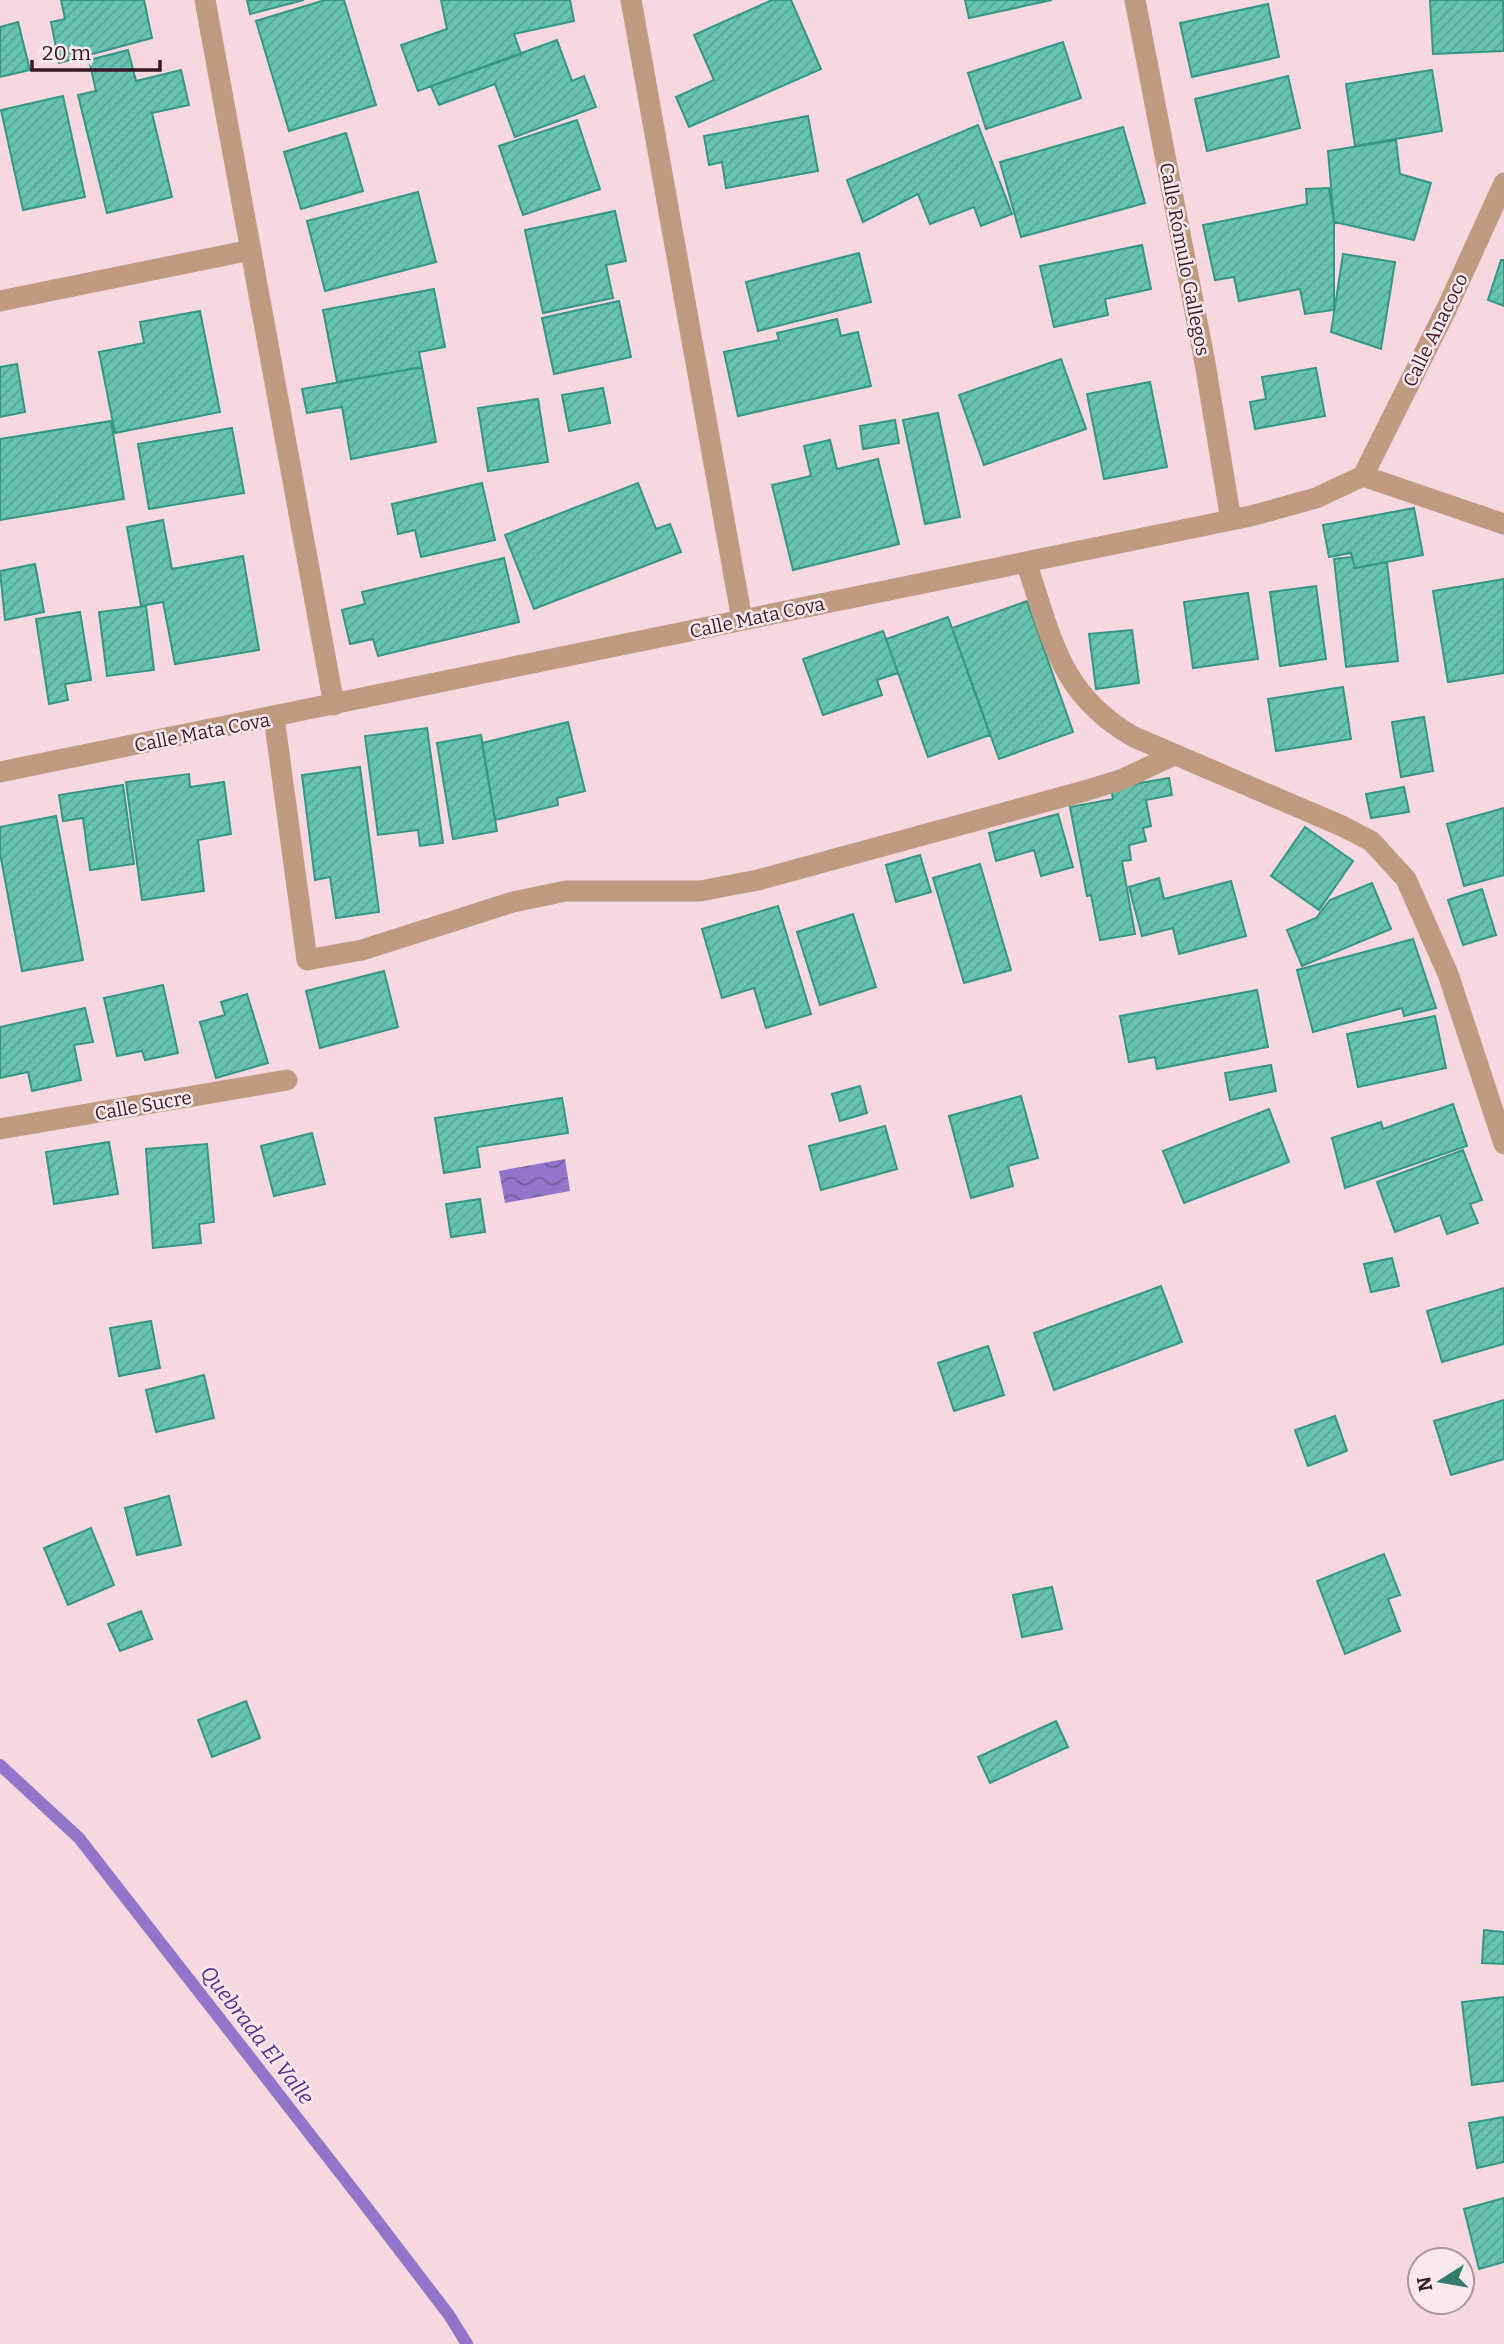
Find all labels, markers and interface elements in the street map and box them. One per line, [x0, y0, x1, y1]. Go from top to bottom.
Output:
scale bar [32, 28, 159, 72]
text: 20 m [42, 40, 91, 66]
street label: Calle Rómulo Gallegos [1154, 161, 1215, 358]
street label: Calle Anacoco [1398, 270, 1473, 391]
street label: Calle Mata Cova [687, 592, 827, 643]
street label: Calle Mata Cova [132, 708, 272, 757]
street label: Calle Sucre [93, 1086, 193, 1125]
water label: Quebrada El Valle [195, 1960, 320, 2110]
north arrow [1406, 2246, 1476, 2316]
text: N [1412, 2274, 1437, 2294]

